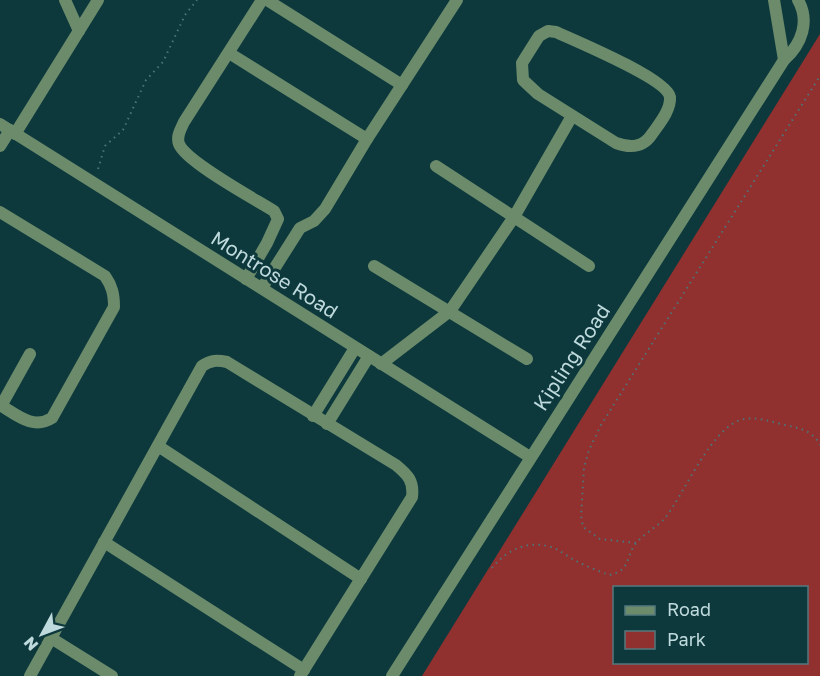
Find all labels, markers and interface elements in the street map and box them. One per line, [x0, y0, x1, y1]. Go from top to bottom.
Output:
street label: Montrose Road [207, 225, 343, 323]
street label: Kipling Road [528, 299, 614, 415]
legend [613, 586, 808, 664]
text: Road [667, 598, 711, 620]
north arrow [12, 604, 72, 664]
text: Park [667, 628, 706, 650]
text: N [19, 633, 42, 655]

